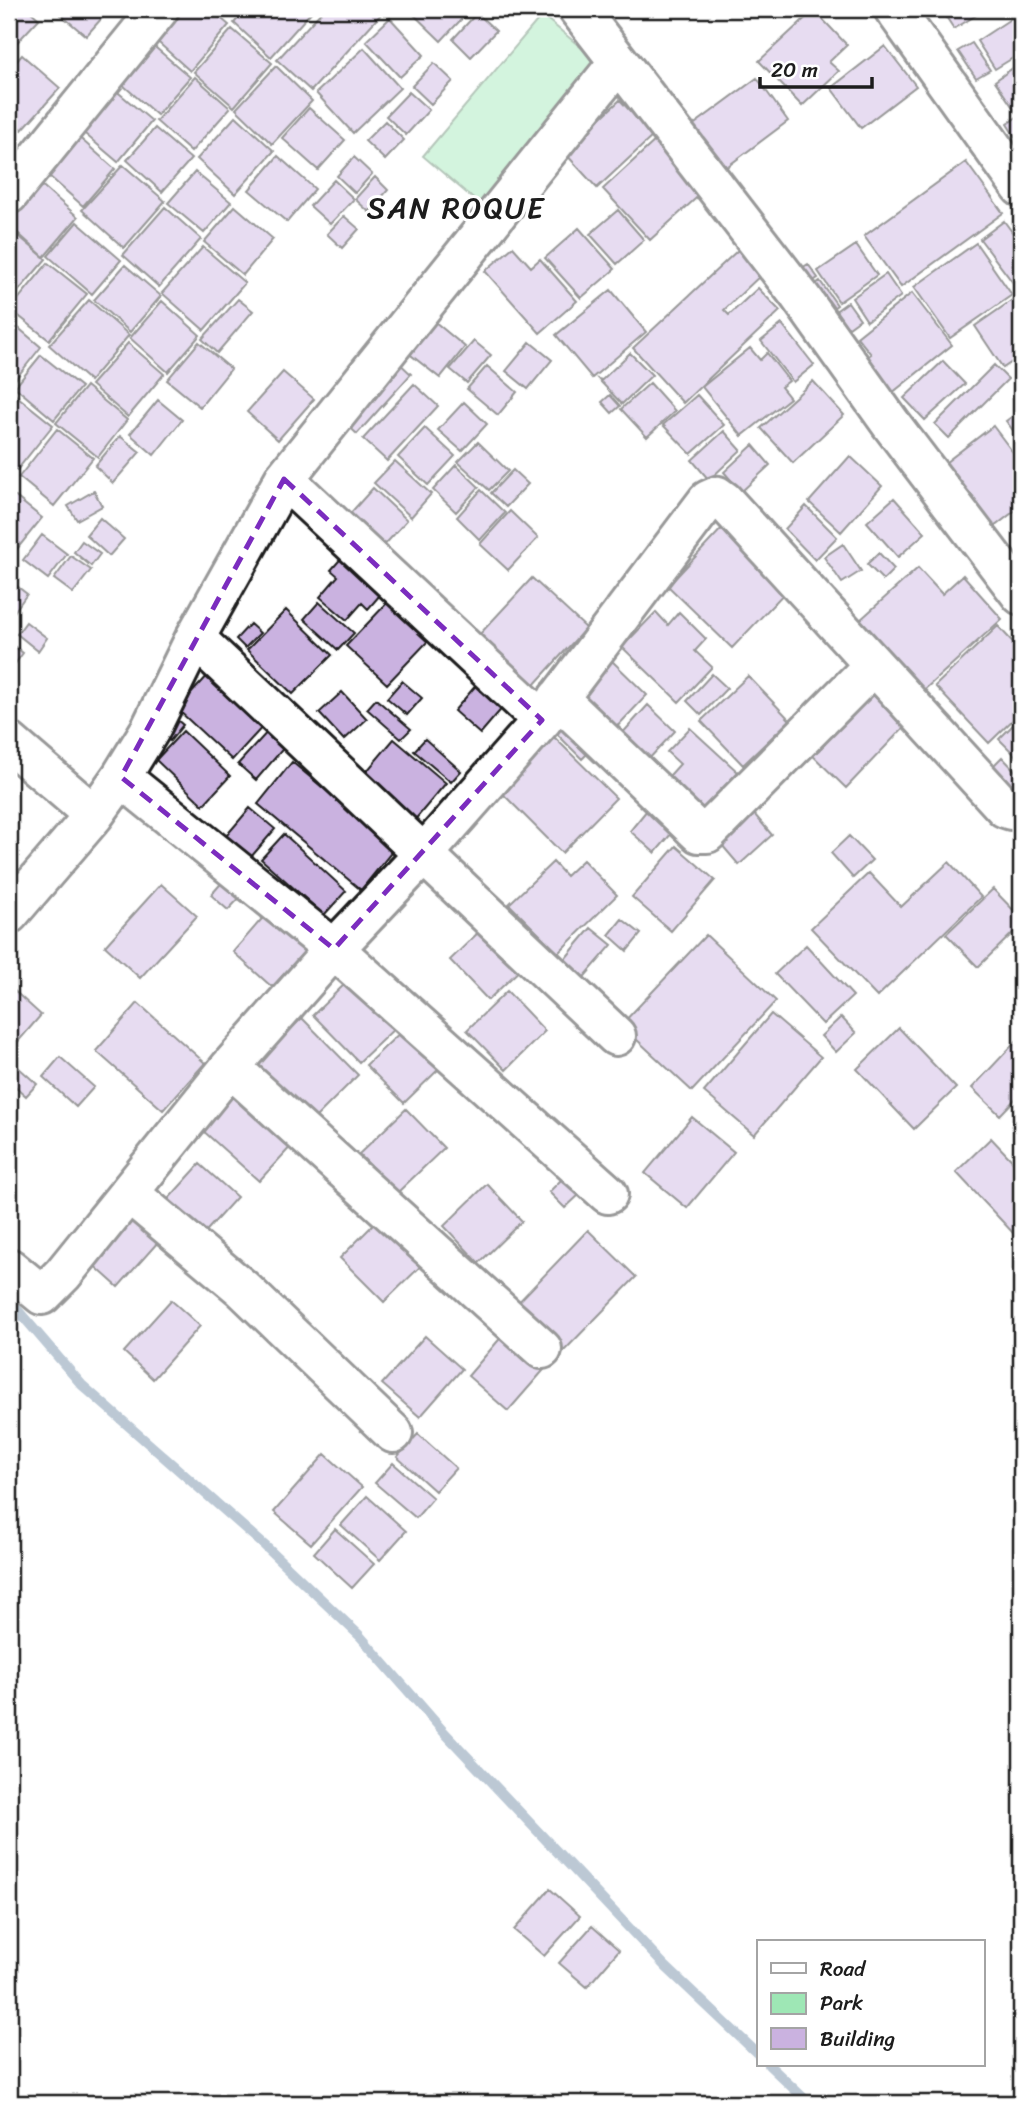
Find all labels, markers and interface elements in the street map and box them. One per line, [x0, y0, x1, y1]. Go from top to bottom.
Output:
scale bar [760, 46, 872, 90]
text: 20 m [771, 51, 818, 89]
district label: SAN ROQUE [367, 181, 546, 235]
legend [757, 1940, 984, 2066]
text: Road [820, 1950, 867, 1988]
text: Park [820, 1984, 863, 2022]
text: Building [820, 2020, 896, 2058]

